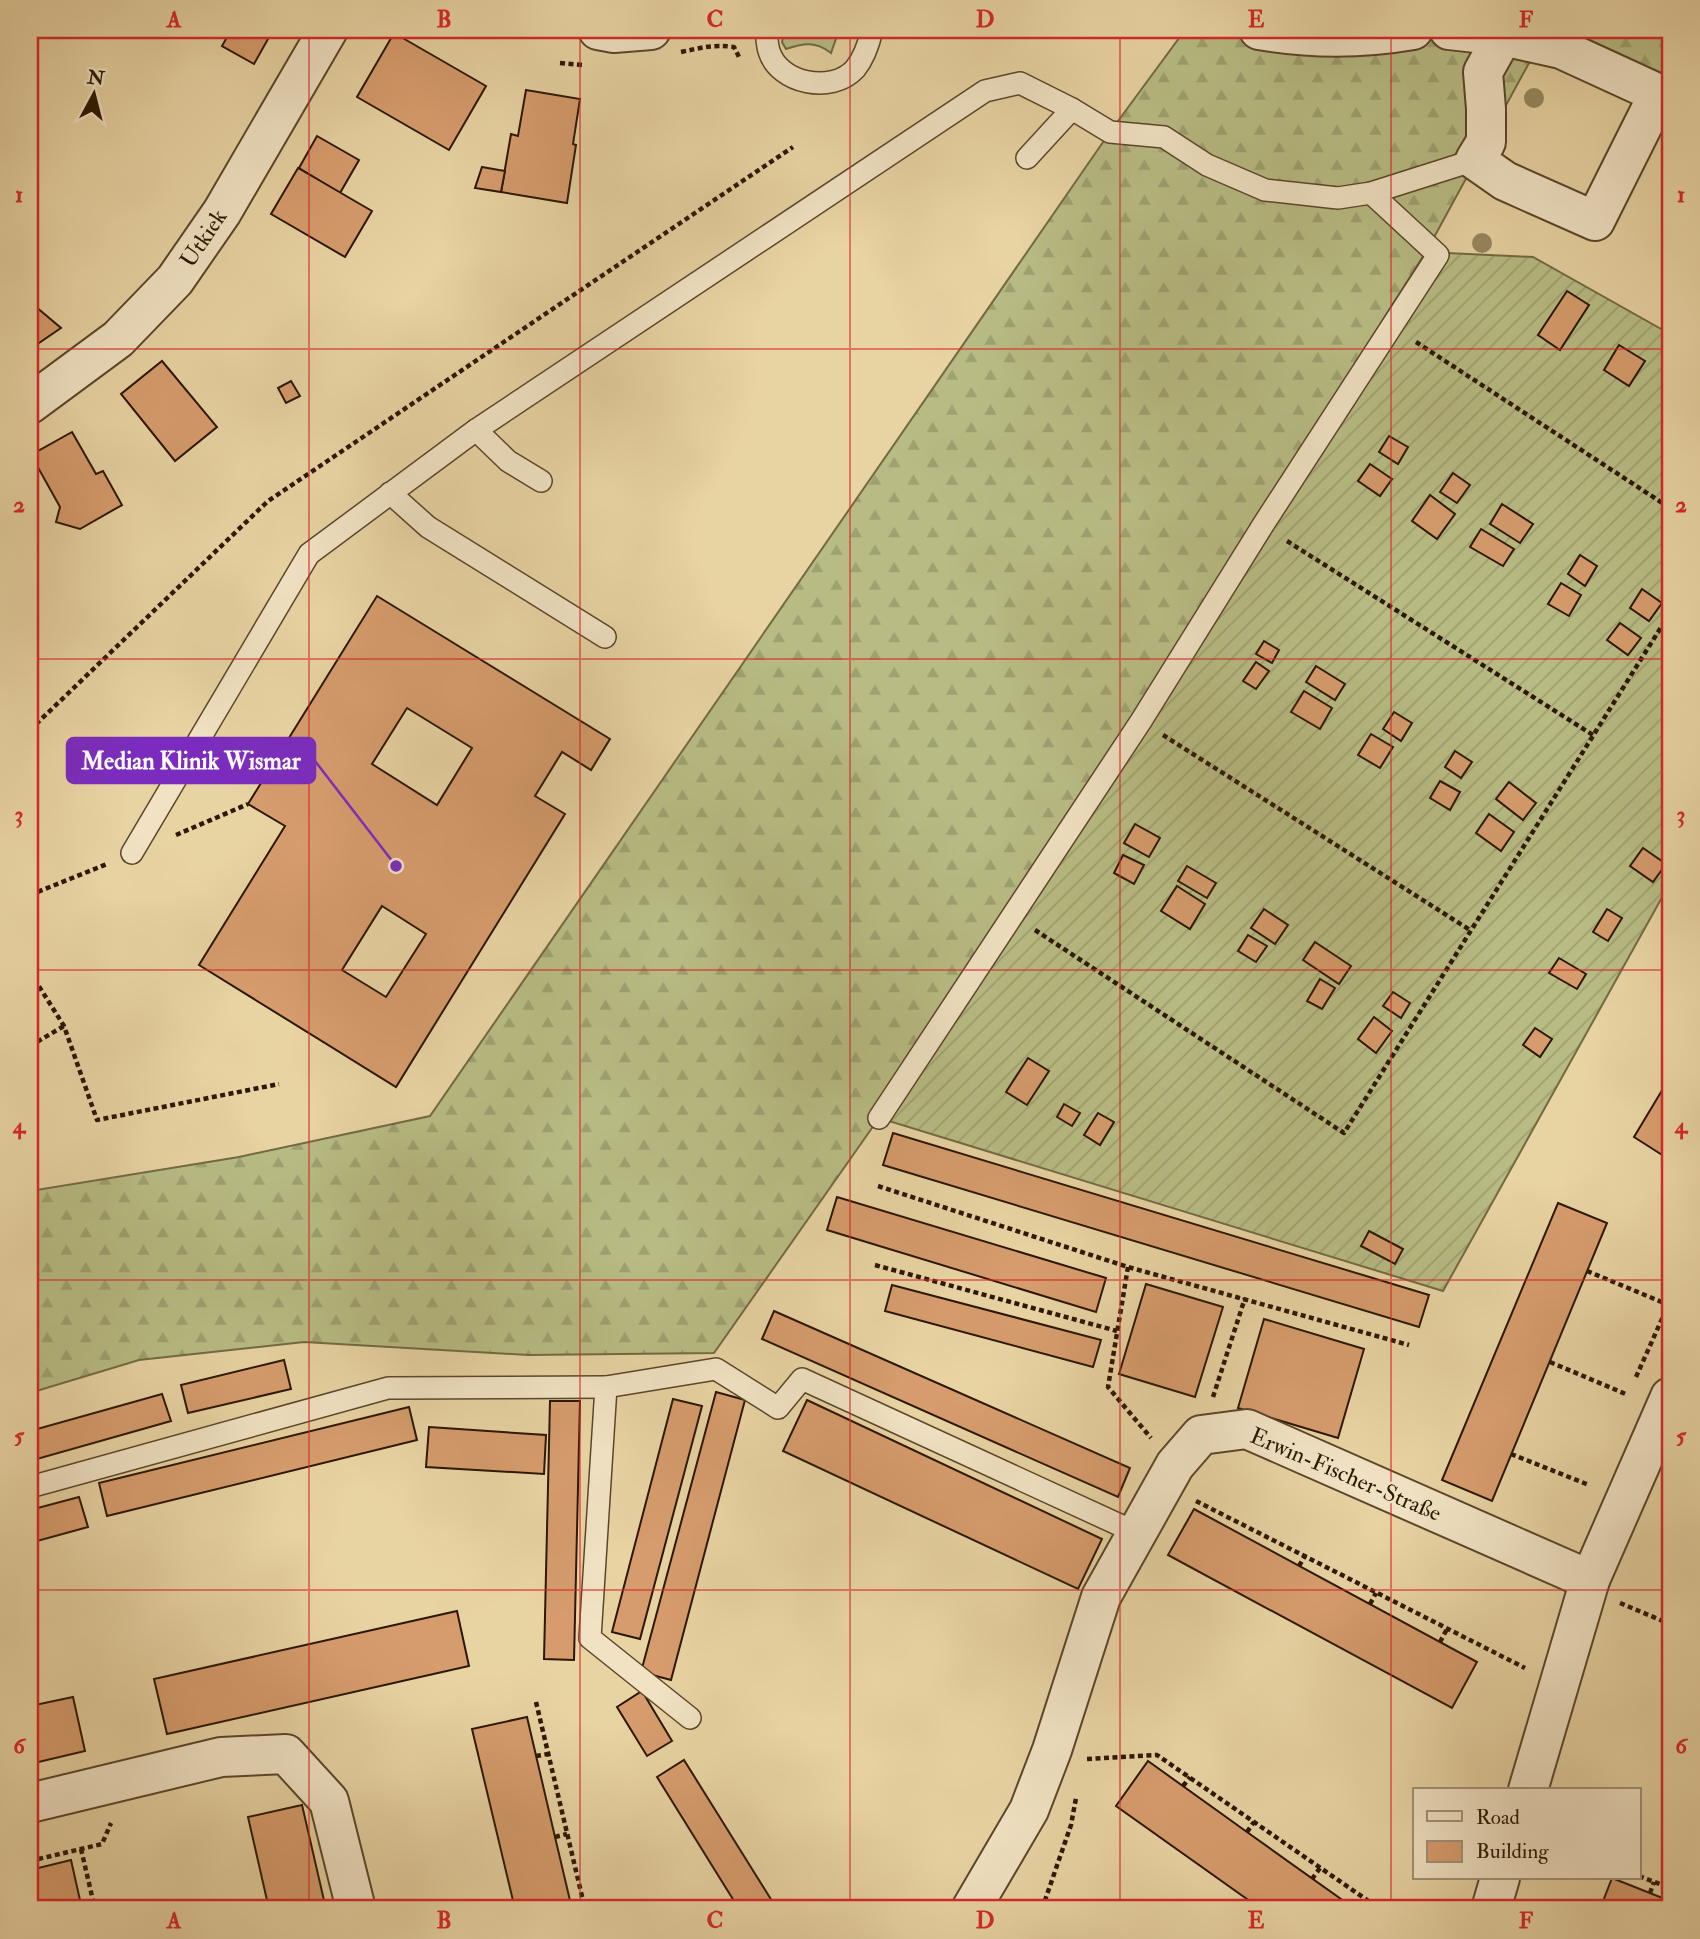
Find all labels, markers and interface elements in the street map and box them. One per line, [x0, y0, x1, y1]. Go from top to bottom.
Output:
text: A [166, 5, 182, 34]
text: B [436, 5, 452, 34]
text: C [707, 5, 723, 34]
text: D [976, 5, 994, 34]
text: E [1248, 5, 1265, 34]
text: F [1519, 5, 1534, 34]
north arrow [60, 60, 130, 130]
text: N [85, 65, 107, 91]
text: 1 [15, 180, 23, 209]
text: 1 [1677, 180, 1685, 209]
street label: Utkiek [174, 204, 233, 273]
text: 2 [13, 490, 25, 519]
text: 2 [1675, 490, 1687, 519]
callout: Median Klinik Wismar [67, 738, 315, 783]
text: Median Klinik Wismar [80, 746, 302, 777]
text: 3 [15, 800, 23, 829]
text: 3 [1677, 800, 1685, 829]
text: 4 [12, 1111, 27, 1140]
text: 4 [1674, 1111, 1689, 1140]
text: 5 [14, 1421, 25, 1450]
street label: Erwin-Fischer-Straße [1246, 1421, 1446, 1528]
text: 5 [1676, 1421, 1687, 1450]
text: 6 [13, 1731, 27, 1760]
text: 6 [1675, 1731, 1689, 1760]
legend [1413, 1788, 1640, 1880]
text: Road [1476, 1804, 1521, 1831]
text: Building [1476, 1838, 1549, 1865]
text: A [166, 1906, 182, 1935]
text: B [436, 1906, 452, 1935]
text: C [707, 1906, 723, 1935]
text: D [976, 1906, 994, 1935]
text: E [1248, 1906, 1265, 1935]
text: F [1519, 1906, 1534, 1935]

